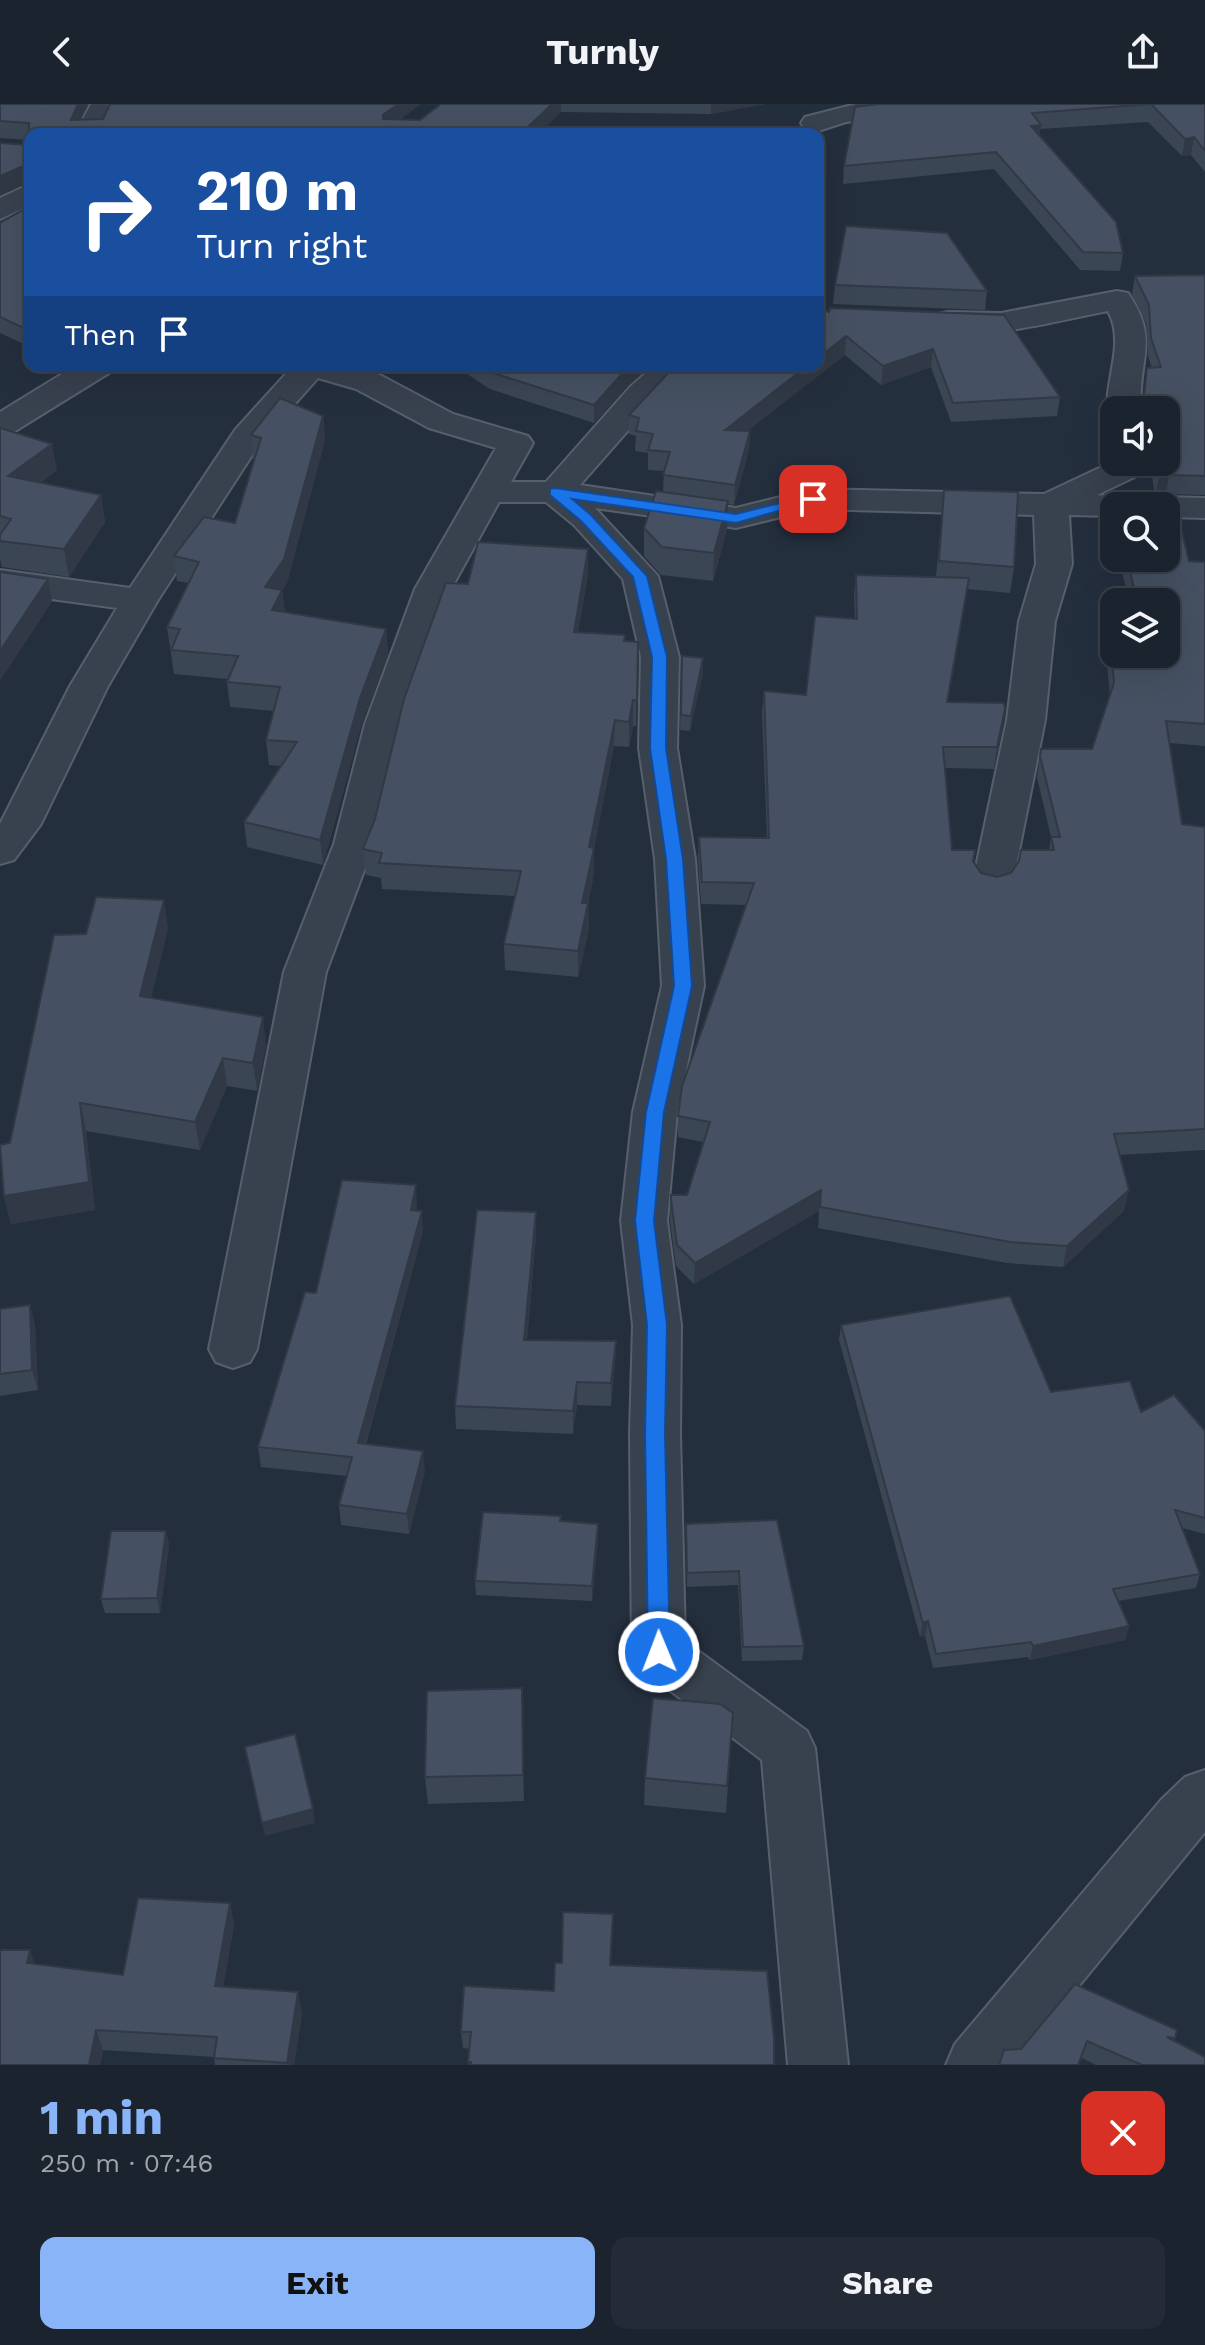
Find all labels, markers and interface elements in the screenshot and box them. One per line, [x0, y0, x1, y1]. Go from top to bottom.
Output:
icon: back [40, 30, 84, 74]
icon: share [1121, 30, 1165, 74]
text: Turnly [546, 31, 659, 73]
text: 210 m [196, 158, 358, 224]
icon: right [64, 160, 168, 264]
text: Turn right [196, 225, 367, 267]
icon: arrive [152, 312, 196, 356]
text: Then [64, 317, 136, 352]
map controls [1100, 396, 1180, 668]
button: sound [1100, 396, 1180, 476]
pin [779, 465, 847, 533]
icon: arrive [791, 477, 835, 521]
button: search [1100, 492, 1180, 572]
button: layers [1100, 588, 1180, 668]
position arrow [617, 1610, 701, 1694]
text: 1 min [40, 2089, 163, 2146]
button: close [1081, 2091, 1165, 2175]
text: 250 m · 07:46 [40, 2148, 213, 2178]
button: Exit [40, 2237, 595, 2329]
button: Share [611, 2237, 1165, 2329]

